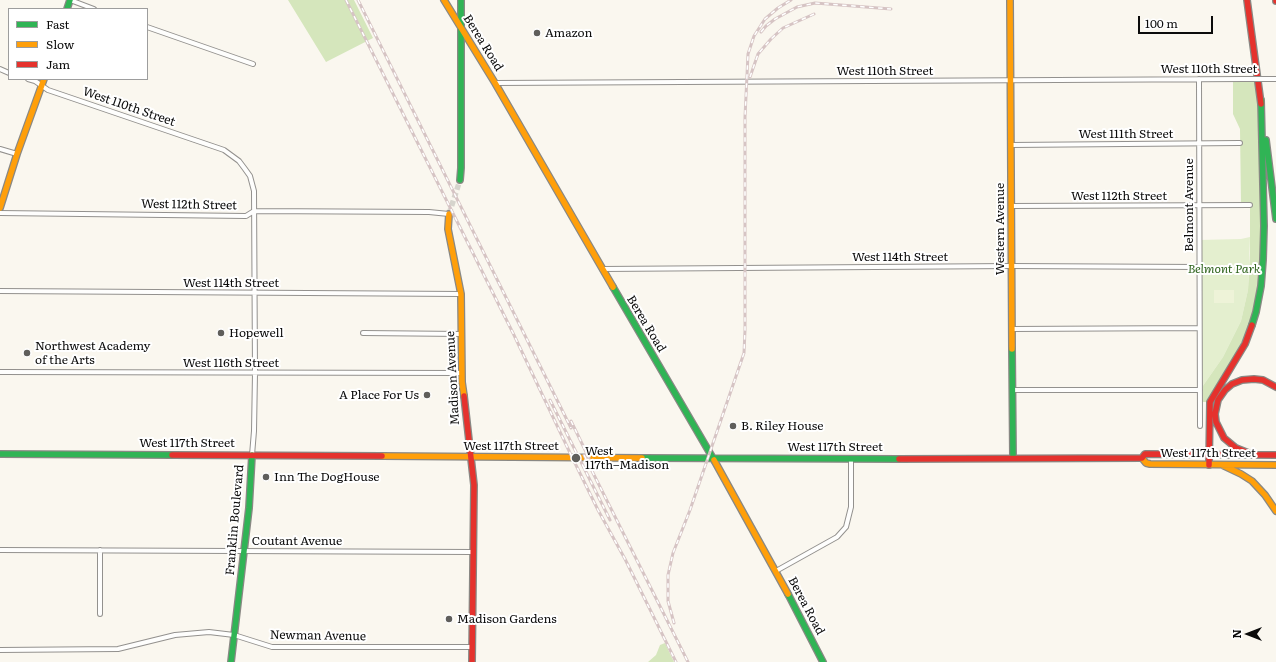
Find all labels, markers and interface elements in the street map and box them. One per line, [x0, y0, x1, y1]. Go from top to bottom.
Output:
legend [8, 8, 148, 80]
scale bar [1140, 8, 1215, 34]
street label: Berea Road [460, 12, 506, 74]
text: 100 m [1145, 14, 1178, 32]
text: Fast [46, 15, 69, 33]
place label: Amazon [545, 26, 592, 40]
marker: Amazon [532, 28, 542, 38]
text: Slow [46, 35, 74, 53]
text: Jam [46, 55, 70, 73]
street label: West 110th Street [1161, 62, 1257, 76]
street label: West 110th Street [837, 64, 933, 78]
street label: West 110th Street [81, 84, 177, 130]
street label: West 111th Street [1079, 127, 1173, 141]
street label: Belmont Avenue [1182, 158, 1196, 252]
street label: Western Avenue [993, 183, 1007, 275]
street label: West 112th Street [1071, 189, 1167, 203]
street label: West 112th Street [141, 197, 237, 213]
street label: West 114th Street [852, 250, 948, 264]
park label: Belmont Park [1188, 262, 1260, 276]
street label: West 114th Street [183, 276, 279, 290]
street label: Berea Road [623, 293, 669, 355]
place label: Hopewell [229, 326, 284, 340]
marker: Hopewell [216, 328, 226, 338]
street label: Madison Avenue [443, 331, 463, 425]
place label: Northwest Academy of the Arts [35, 339, 150, 367]
marker: Northwest Academy of the Arts [22, 348, 32, 358]
street label: West 116th Street [183, 356, 279, 370]
place label: A Place For Us [339, 388, 419, 402]
marker: A Place For Us [422, 390, 432, 400]
place label: B. Riley House [741, 419, 823, 433]
marker: B. Riley House [728, 421, 738, 431]
street label: West 117th Street [139, 436, 235, 450]
street label: West 117th Street [463, 439, 559, 453]
street label: West 117th Street [787, 440, 883, 454]
place label: West 117th–Madison [585, 444, 669, 472]
street label: West 117th Street [1160, 446, 1256, 460]
marker: West 117th–Madison [570, 452, 582, 464]
street label: Franklin Boulevard [223, 464, 247, 576]
place label: Inn The DogHouse [274, 470, 380, 484]
marker: Inn The DogHouse [261, 472, 271, 482]
street label: Coutant Avenue [252, 534, 342, 548]
street label: Berea Road [785, 574, 827, 638]
place label: Madison Gardens [457, 612, 557, 626]
marker: Madison Gardens [444, 614, 454, 624]
north arrow [1228, 614, 1268, 654]
street label: Newman Avenue [270, 628, 366, 644]
text: N [1228, 629, 1244, 639]

